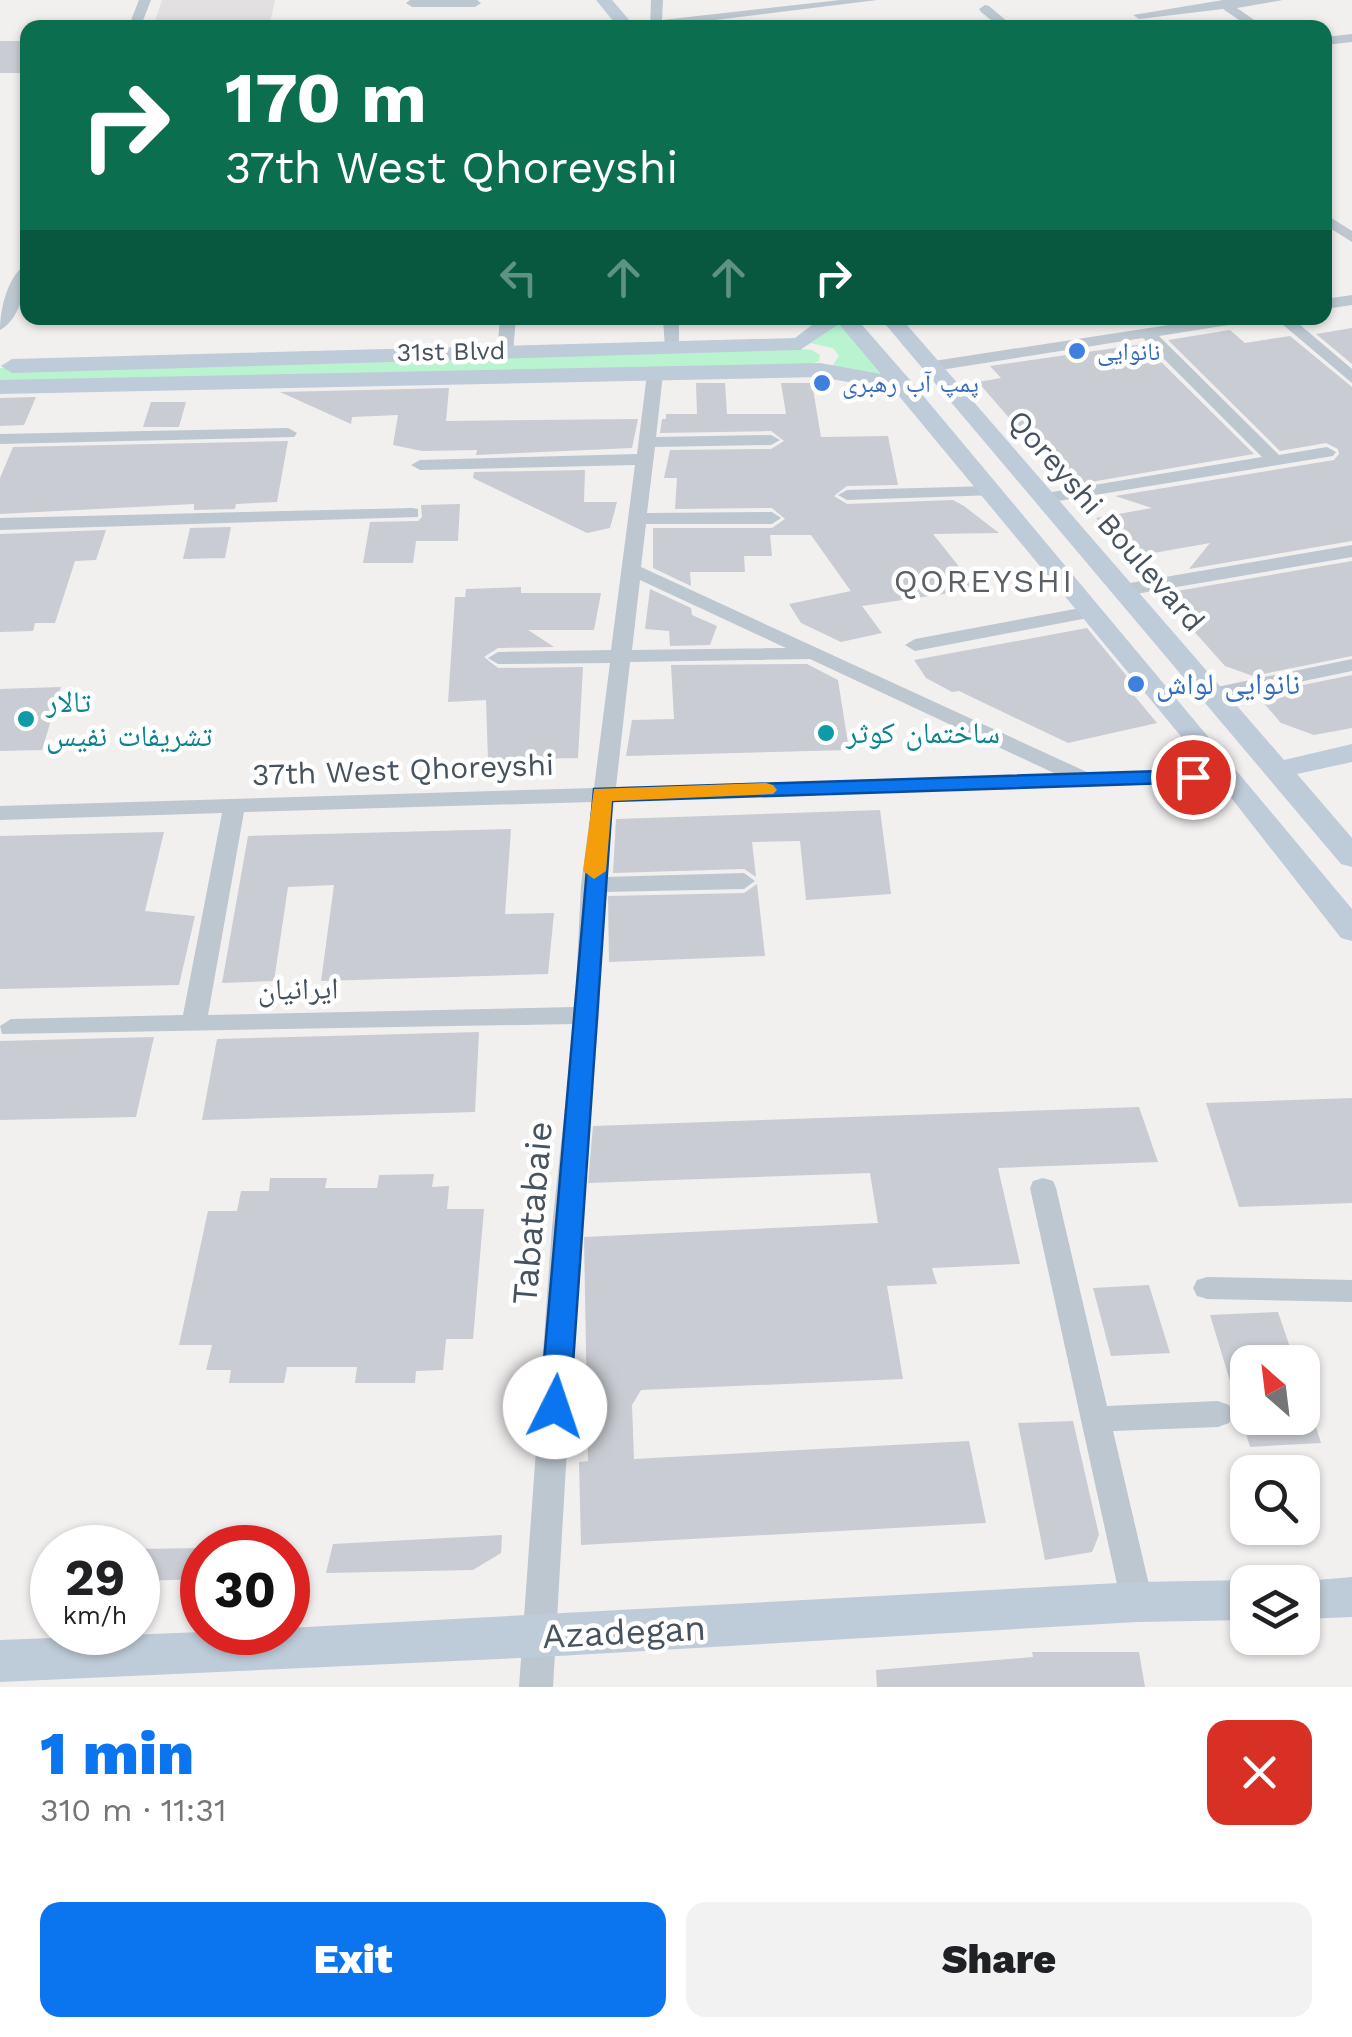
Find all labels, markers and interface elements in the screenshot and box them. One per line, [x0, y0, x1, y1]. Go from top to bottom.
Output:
text: 170 m [225, 57, 427, 139]
icon: right [60, 60, 190, 190]
text: 37th West Qhoreyshi [225, 141, 678, 194]
icon: left [491, 250, 546, 305]
icon: ahead [596, 250, 651, 305]
icon: ahead [701, 250, 756, 305]
icon: right [806, 250, 861, 305]
street label: 31st Blvd [396, 336, 506, 367]
place label: نانوایی [1097, 337, 1160, 367]
marker: نانوایی [1066, 340, 1088, 362]
place label: پمپ آب رهبری [842, 369, 979, 399]
marker: پمپ آب رهبری [811, 372, 833, 394]
street label: Qoreyshi Boulevard [1001, 403, 1212, 638]
district label: QOREYSHI [894, 562, 1074, 600]
place label: نانوایی لواش [1156, 666, 1300, 702]
marker: نانوایی لواش [1125, 673, 1147, 695]
place label: تالار تشریفات نفیس [45, 684, 213, 754]
marker: تالار تشریفات نفیس [15, 708, 37, 730]
place label: ساختمان کوثر [845, 715, 1000, 751]
marker: ساختمان کوثر [815, 722, 837, 744]
pin [1151, 735, 1236, 820]
street label: 37th West Qhoreyshi [251, 747, 555, 792]
icon: arrive [1166, 750, 1221, 805]
street label: ایرانیان [257, 970, 339, 1008]
street label: Tabatabaie [503, 1119, 561, 1307]
north arrow [1230, 1345, 1320, 1435]
map controls [1230, 1345, 1320, 1655]
position arrow [503, 1355, 607, 1459]
button: search [1230, 1455, 1320, 1545]
speed limit sign: 30 [180, 1525, 310, 1655]
text: 29 [65, 1548, 125, 1607]
button: layers [1230, 1565, 1320, 1655]
text: km/h [63, 1601, 127, 1630]
street label: Azadegan [541, 1607, 707, 1657]
text: 1 min [40, 1718, 194, 1789]
button: close [1207, 1720, 1312, 1825]
text: 310 m · 11:31 [40, 1791, 226, 1829]
button: Exit [40, 1902, 666, 2017]
button: Share [686, 1902, 1312, 2017]

